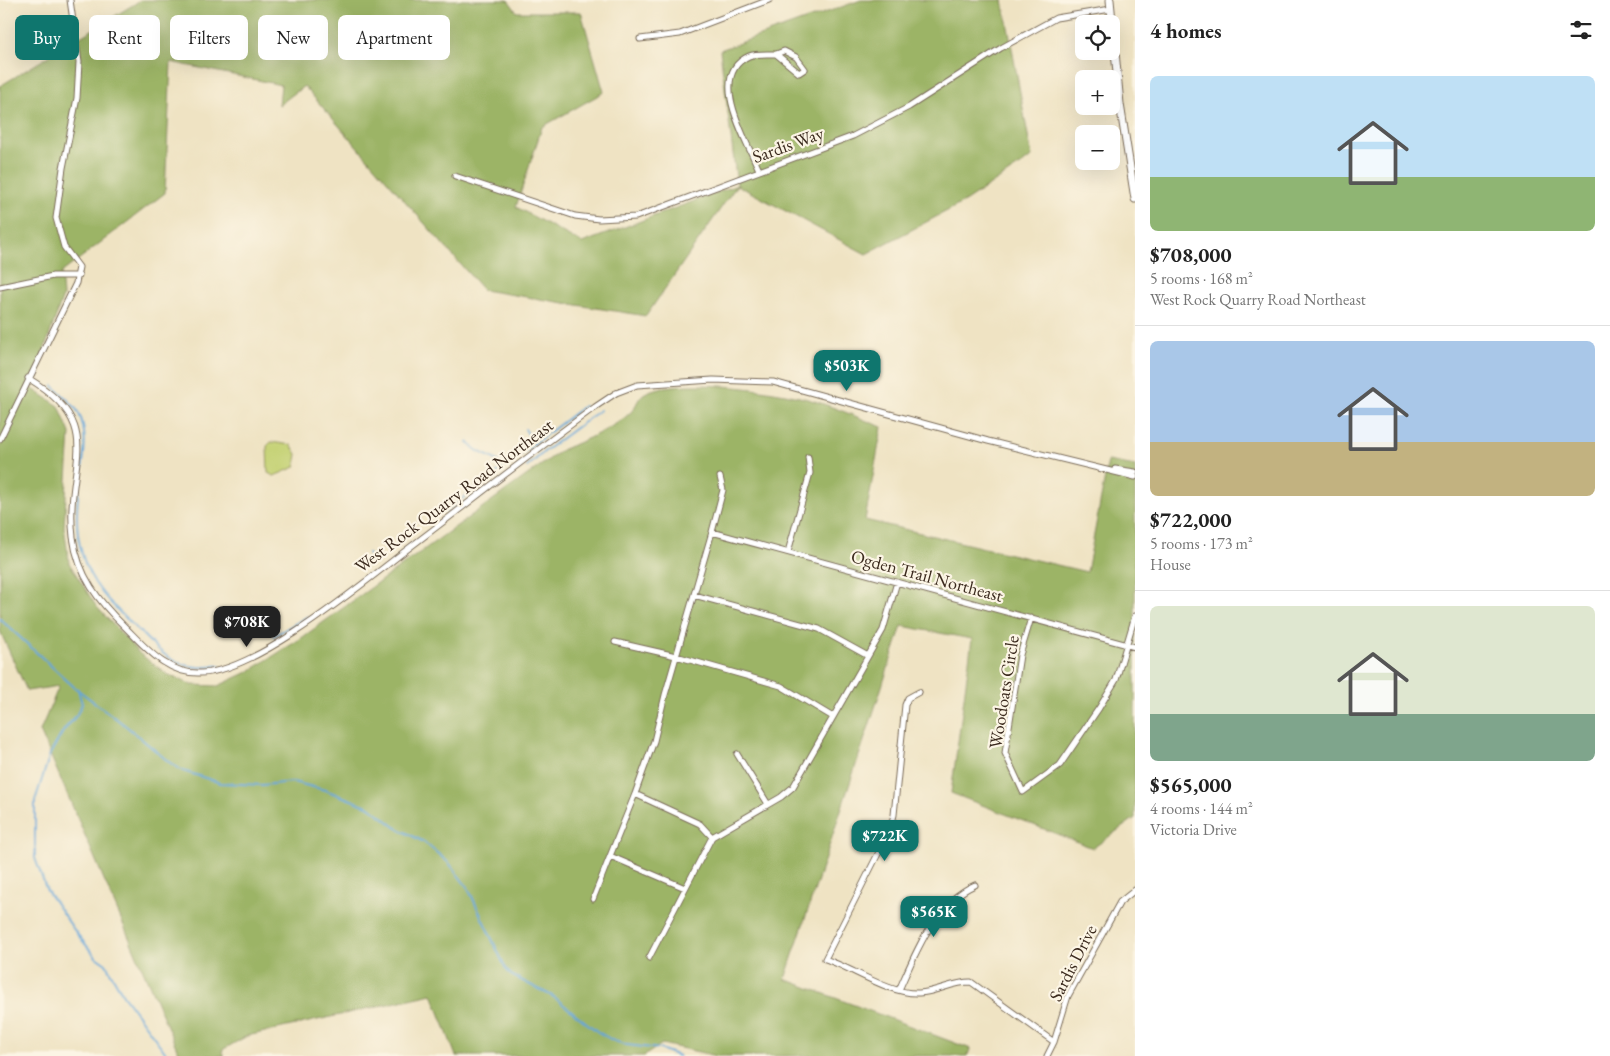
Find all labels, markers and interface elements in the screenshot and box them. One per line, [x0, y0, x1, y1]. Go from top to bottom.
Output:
chip: Buy [15, 15, 79, 60]
chip: Rent [89, 15, 160, 60]
chip: Filters [170, 15, 248, 60]
chip: New [258, 15, 328, 60]
chip: Apartment [338, 15, 450, 60]
map controls [1075, 15, 1120, 170]
button: locate [1075, 15, 1120, 60]
icon: filters [1567, 16, 1595, 44]
text: 4 homes [1150, 17, 1222, 44]
button: + [1075, 70, 1120, 115]
icon: home [1328, 108, 1418, 198]
street label: Sardis Way [749, 121, 827, 168]
button: − [1075, 125, 1120, 170]
text: $708,000 [1150, 241, 1232, 268]
text: 5 rooms · 168 m² [1150, 268, 1253, 289]
text: West Rock Quarry Road Northeast [1150, 289, 1366, 310]
pin: $503K [812, 350, 882, 392]
text: $503K [825, 355, 869, 376]
icon: home [1328, 374, 1418, 464]
street label: West Rock Quarry Road Northeast [350, 413, 558, 578]
text: $722,000 [1150, 506, 1232, 533]
text: 5 rooms · 173 m² [1150, 533, 1253, 554]
street label: Ogden Trail Northeast [849, 544, 1006, 607]
text: House [1150, 554, 1191, 575]
pin: $708K [212, 606, 282, 648]
text: $708K [225, 611, 269, 632]
street label: Woodoats Circle [983, 634, 1024, 750]
icon: home [1328, 639, 1418, 729]
text: $565,000 [1150, 771, 1232, 798]
text: 4 rooms · 144 m² [1150, 798, 1253, 819]
text: Victoria Drive [1150, 819, 1237, 840]
pin: $722K [850, 820, 920, 862]
text: $722K [863, 825, 907, 846]
pin: $565K [899, 896, 969, 938]
text: $565K [912, 901, 956, 922]
street label: Sardis Drive [1043, 921, 1102, 1005]

